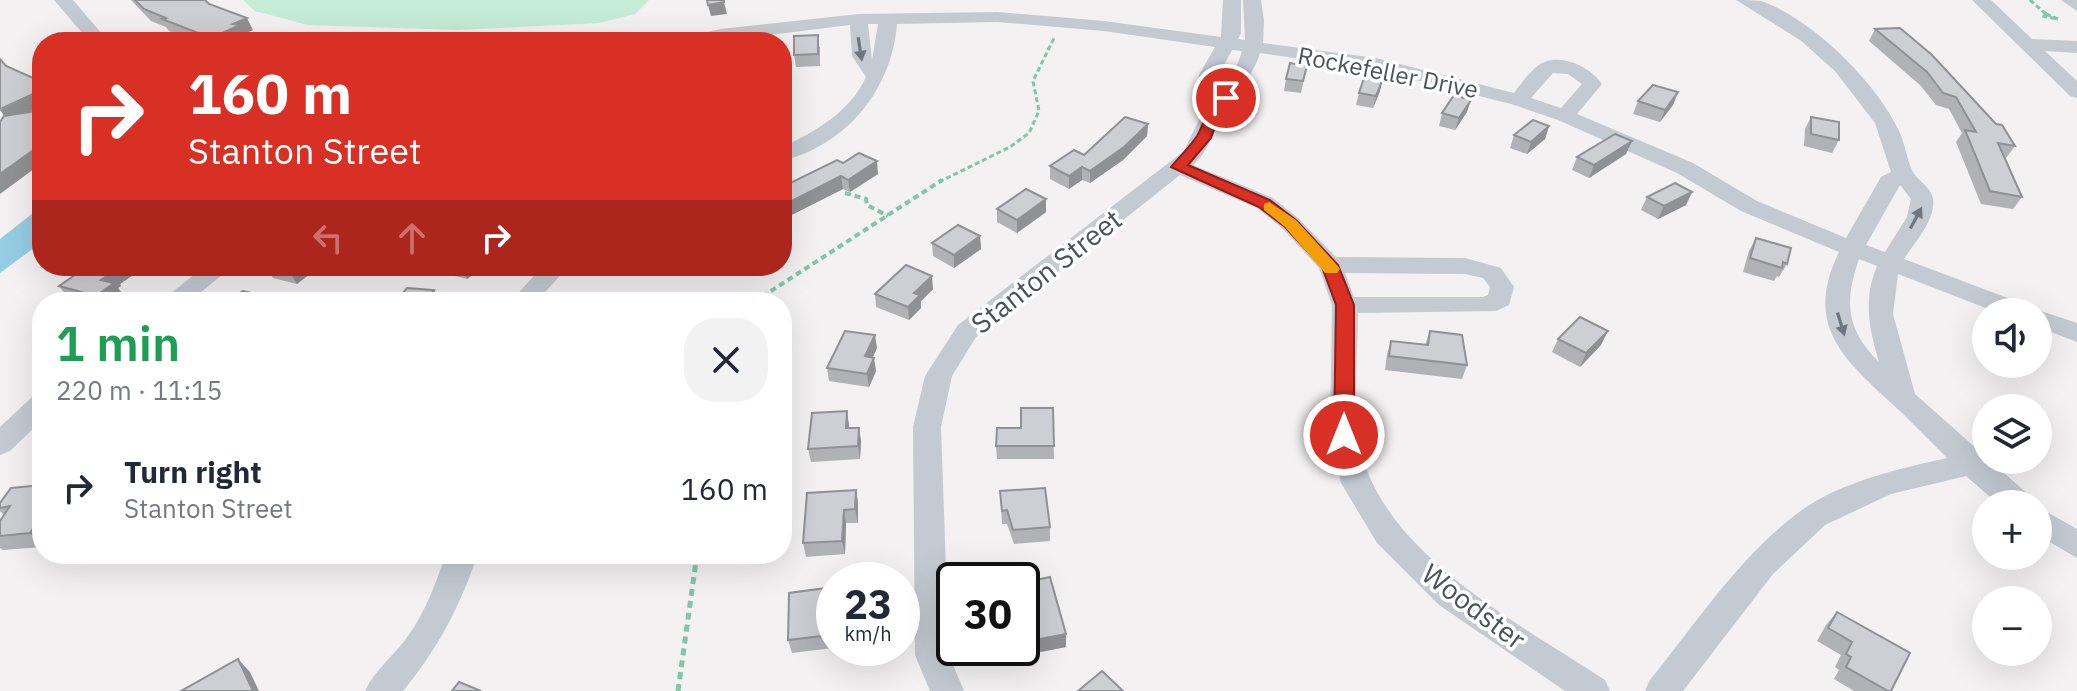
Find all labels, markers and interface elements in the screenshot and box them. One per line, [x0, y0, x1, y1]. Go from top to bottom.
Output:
one-way arrow [854, 37, 867, 62]
street label: Rockefeller Drive [1295, 39, 1481, 105]
text: 160 m [188, 57, 352, 129]
icon: right [56, 64, 160, 168]
pin [1192, 64, 1260, 132]
icon: arrive [1204, 76, 1248, 120]
text: Stanton Street [188, 127, 422, 174]
street label: Stanton Street [963, 200, 1129, 342]
one-way arrow [1908, 207, 1922, 229]
icon: left [306, 216, 350, 260]
icon: ahead [390, 216, 434, 260]
icon: right [474, 216, 518, 260]
map controls [1972, 298, 2052, 666]
button: sound [1972, 298, 2052, 378]
text: 1 min [56, 312, 180, 374]
one-way arrow [1835, 312, 1848, 336]
button: close [684, 318, 768, 402]
text: 220 m · 11:15 [56, 373, 222, 407]
position arrow [1302, 393, 1386, 477]
button: layers [1972, 394, 2052, 474]
text: Turn right [124, 452, 262, 491]
icon: right [56, 466, 100, 510]
text: 160 m [681, 469, 768, 508]
button: + [1972, 490, 2052, 570]
text: Stanton Street [124, 491, 293, 525]
street label: Woodster [1415, 555, 1533, 657]
speed limit sign: 30 [936, 562, 1040, 666]
text: 23 [844, 578, 892, 630]
button: − [1972, 586, 2052, 666]
text: km/h [844, 620, 892, 647]

